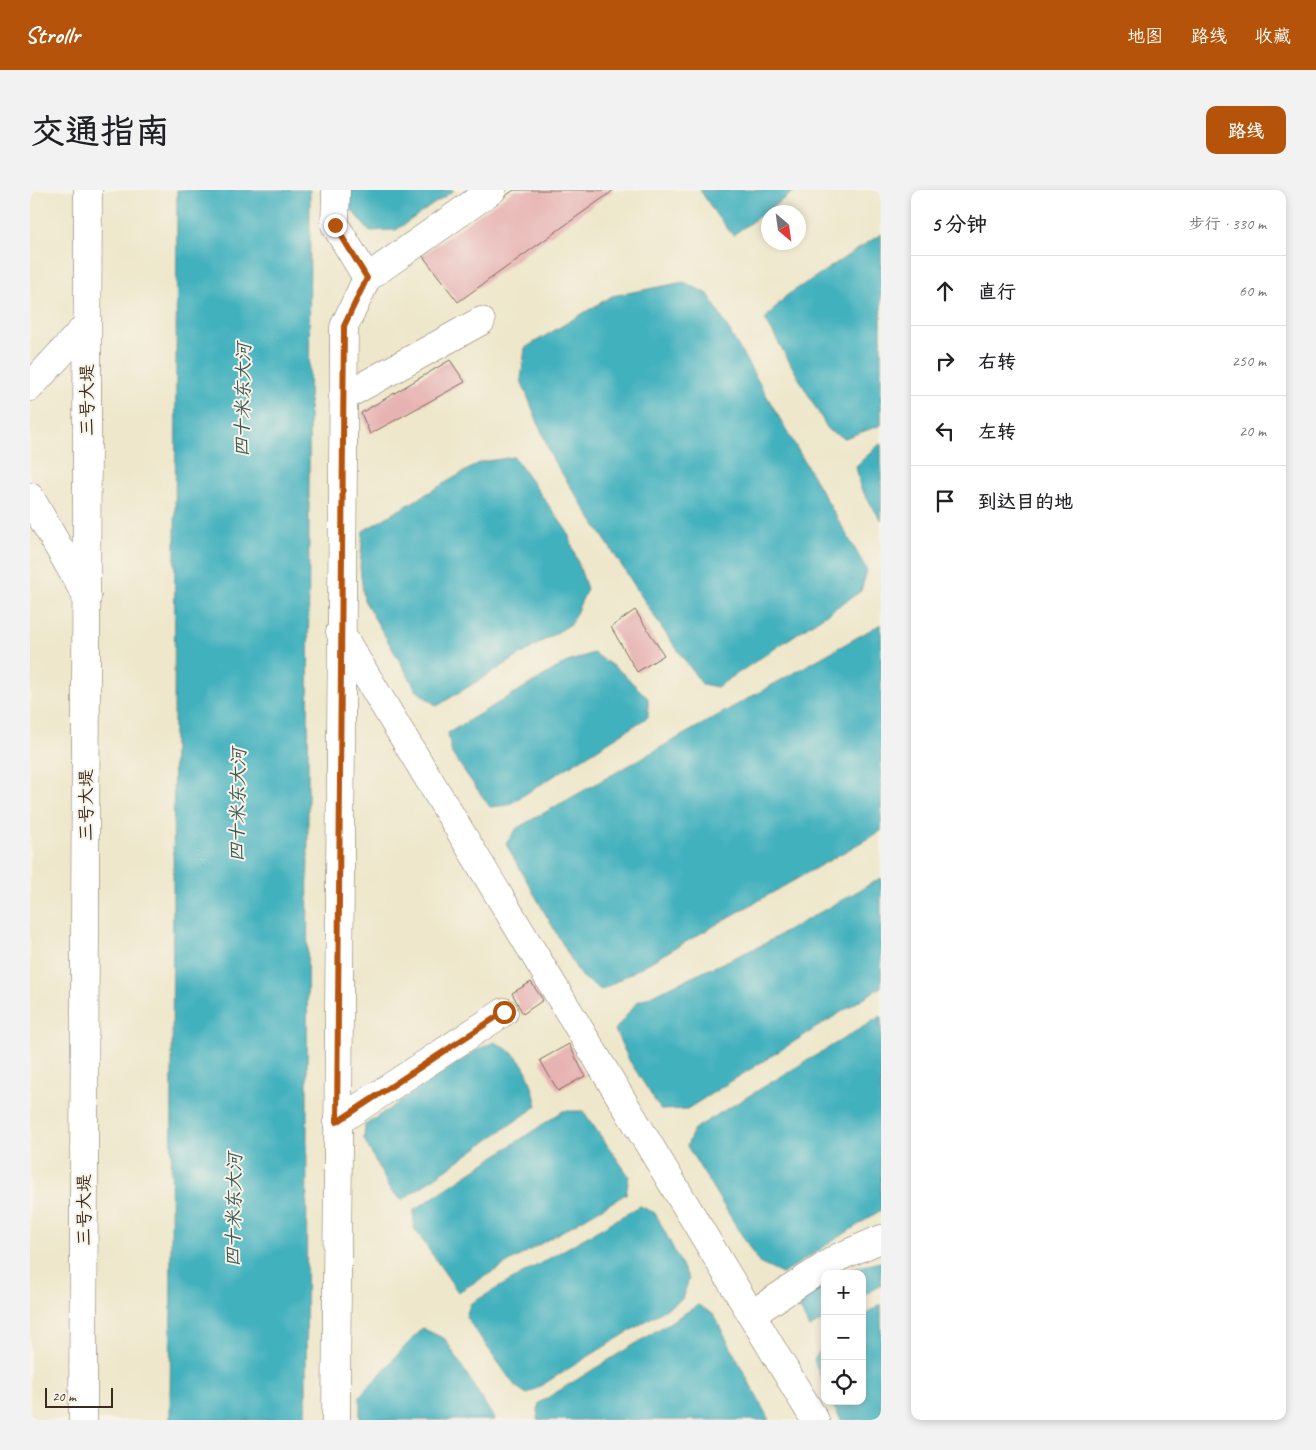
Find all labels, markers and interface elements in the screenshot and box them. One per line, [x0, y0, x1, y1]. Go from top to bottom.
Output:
text: Strollr [25, 20, 80, 50]
text: 地图 [1127, 25, 1163, 47]
text: 路线 [1191, 25, 1227, 47]
text: 收藏 [1255, 25, 1291, 47]
button: 路线 [1206, 106, 1286, 154]
text: 交通指南 [30, 109, 170, 154]
north arrow [761, 205, 806, 250]
text: 5 分钟 [931, 211, 987, 237]
route end [324, 214, 347, 237]
text: 步行 · 330 m [1189, 214, 1266, 234]
icon: ahead [931, 277, 959, 305]
text: 直行 [978, 280, 1016, 304]
text: 60 m [1239, 281, 1266, 301]
water label: 四十米东大河 [230, 340, 256, 457]
icon: right [931, 347, 959, 375]
text: 右转 [978, 350, 1016, 374]
text: 250 m [1232, 351, 1266, 371]
street label: 三号大堤 [76, 364, 98, 436]
icon: left [931, 417, 959, 445]
text: 左转 [978, 420, 1016, 444]
text: 20 m [1239, 421, 1266, 441]
icon: arrive [931, 487, 959, 515]
text: 到达目的地 [978, 490, 1073, 514]
water label: 四十米东大河 [225, 745, 251, 862]
street label: 三号大堤 [75, 769, 97, 841]
route start [493, 1001, 516, 1024]
water label: 四十米东大河 [221, 1150, 247, 1267]
street label: 三号大堤 [73, 1174, 95, 1246]
map controls [821, 1270, 866, 1405]
button: + [821, 1270, 866, 1315]
button: − [821, 1315, 866, 1360]
button: locate [821, 1360, 866, 1405]
scale bar [45, 1385, 112, 1408]
text: 20 m [52, 1388, 76, 1405]

